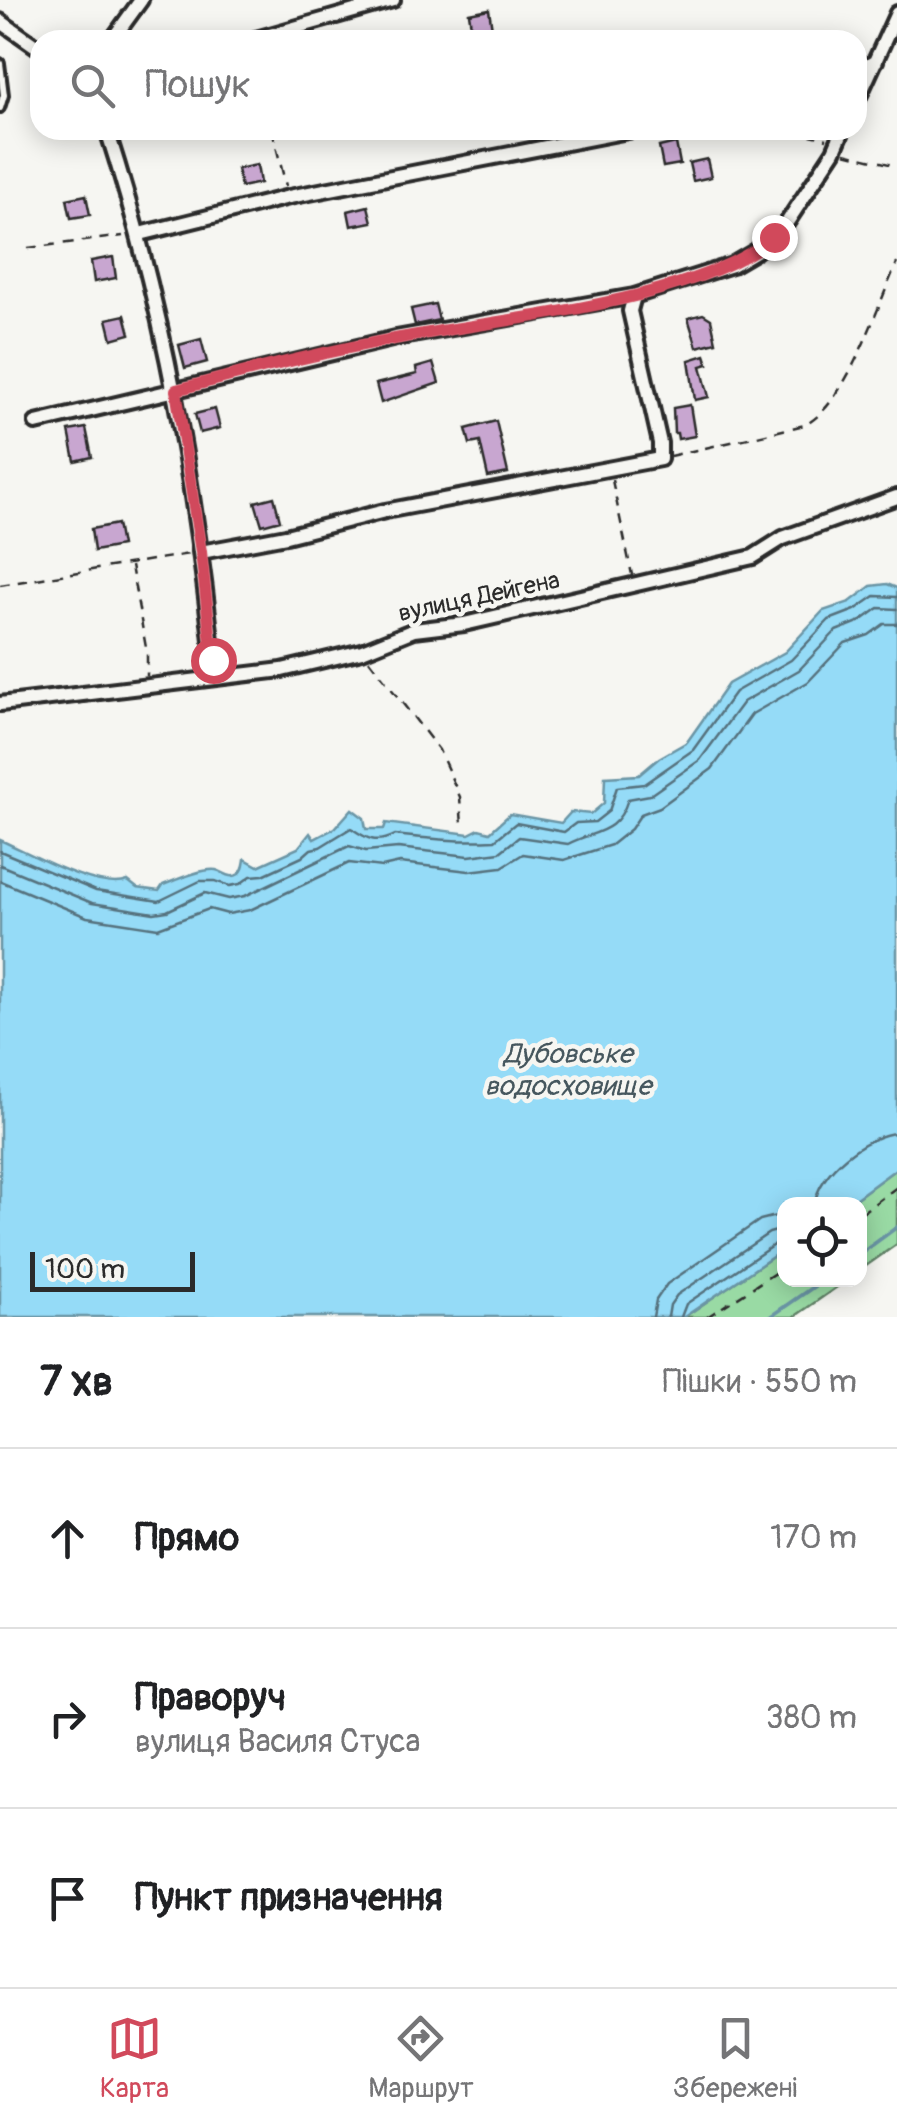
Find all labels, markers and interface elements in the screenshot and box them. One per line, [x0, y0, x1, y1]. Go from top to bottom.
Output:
search box [30, 30, 867, 140]
icon: search [65, 58, 120, 113]
text: Пошук [145, 61, 251, 109]
route end [752, 215, 798, 261]
street label: вулиця Дейгена [395, 565, 563, 629]
route start [191, 638, 237, 684]
water label: Дубовське водосховище [485, 1037, 654, 1104]
map controls [777, 1197, 867, 1287]
button: locate [777, 1197, 867, 1287]
scale bar [30, 1247, 195, 1292]
text: 100 m [45, 1252, 125, 1287]
text: 7 хв [40, 1356, 113, 1408]
text: Пішки · 550 m [663, 1362, 857, 1402]
icon: ahead [40, 1511, 95, 1566]
text: Прямо [135, 1514, 239, 1562]
text: 170 m [770, 1518, 857, 1558]
text: Праворуч [135, 1674, 286, 1722]
icon: right [40, 1691, 95, 1746]
text: 380 m [766, 1698, 857, 1738]
text: вулиця Василя Стуса [135, 1722, 420, 1762]
icon: arrive [40, 1871, 95, 1926]
text: Пункт призначення [135, 1874, 443, 1922]
tab: Карта [100, 2011, 169, 2106]
tab: Маршрут [368, 2011, 474, 2106]
tab: Збережені [673, 2011, 797, 2106]

